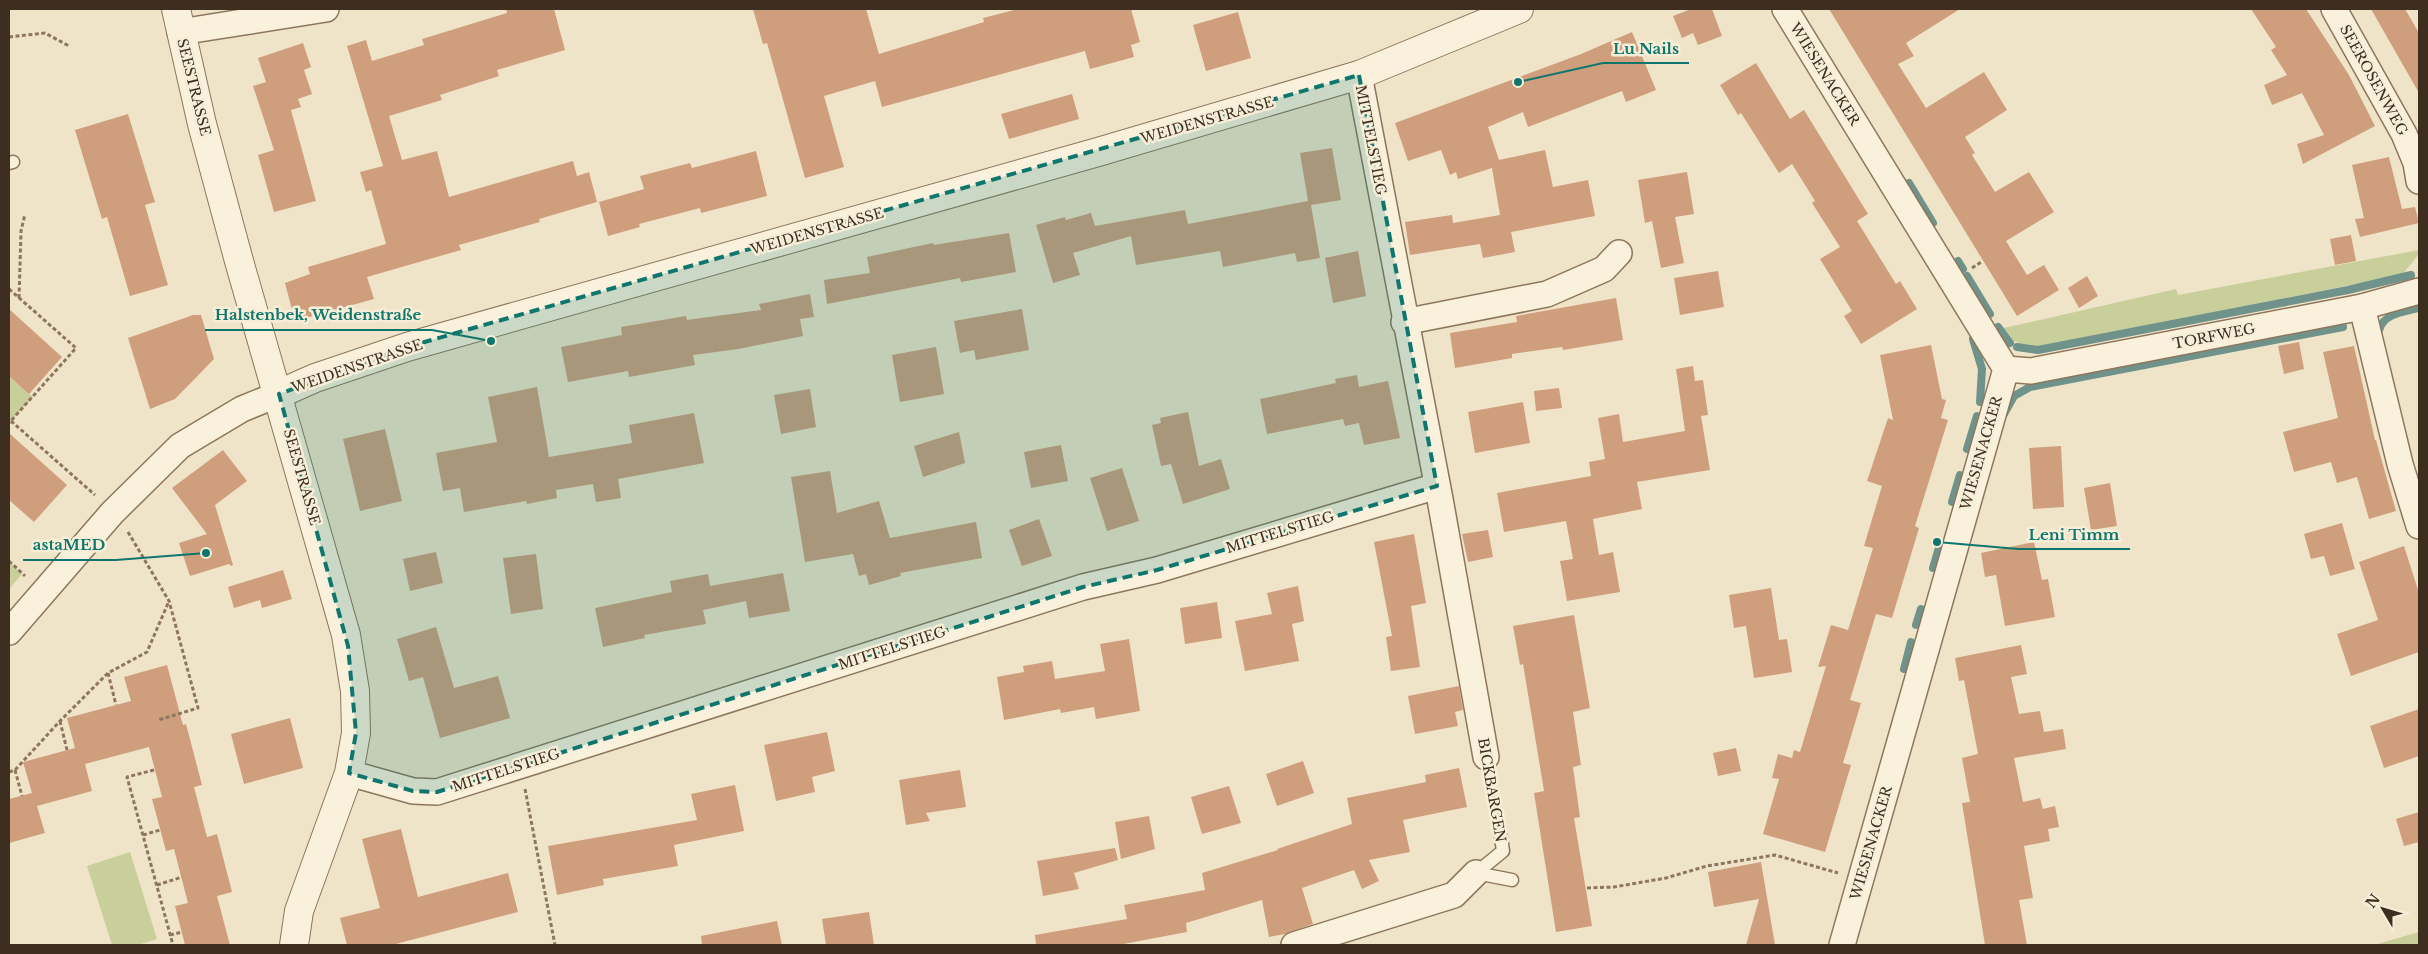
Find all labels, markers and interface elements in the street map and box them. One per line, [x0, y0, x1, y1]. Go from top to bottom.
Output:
street label: WIESENACKER [1786, 18, 1864, 130]
street label: SEEROSENWEG [2336, 21, 2412, 139]
callout: Lu Nails [1603, 33, 1689, 63]
street label: SEESTRASSE [173, 36, 215, 138]
text: Lu Nails [1613, 39, 1679, 58]
street label: MITTELSTIEG [1351, 83, 1391, 197]
street label: WEIDENSTRASSE [1137, 92, 1276, 148]
street label: WEIDENSTRASSE [747, 203, 886, 259]
callout: Halstenbek, Weidenstraße [205, 300, 432, 330]
text: Halstenbek, Weidenstraße [215, 305, 421, 324]
street label: TORFWEG [2171, 319, 2257, 353]
street label: WEIDENSTRASSE [288, 335, 425, 397]
street label: WIESENACKER [1956, 393, 2006, 513]
street label: SEESTRASSE [280, 427, 324, 527]
street label: MITTELSTIEG [1224, 507, 1336, 557]
callout: Leni Timm [2018, 519, 2130, 549]
text: Leni Timm [2029, 525, 2120, 544]
callout: astaMED [23, 530, 116, 560]
text: astaMED [33, 535, 105, 554]
street label: MITTELSTIEG [836, 622, 948, 674]
street label: BICKBARGEN [1474, 736, 1510, 844]
street label: MITTELSTIEG [450, 744, 562, 796]
street label: WIESENACKER [1846, 783, 1896, 903]
north arrow [2358, 884, 2408, 934]
text: N [2362, 890, 2384, 912]

